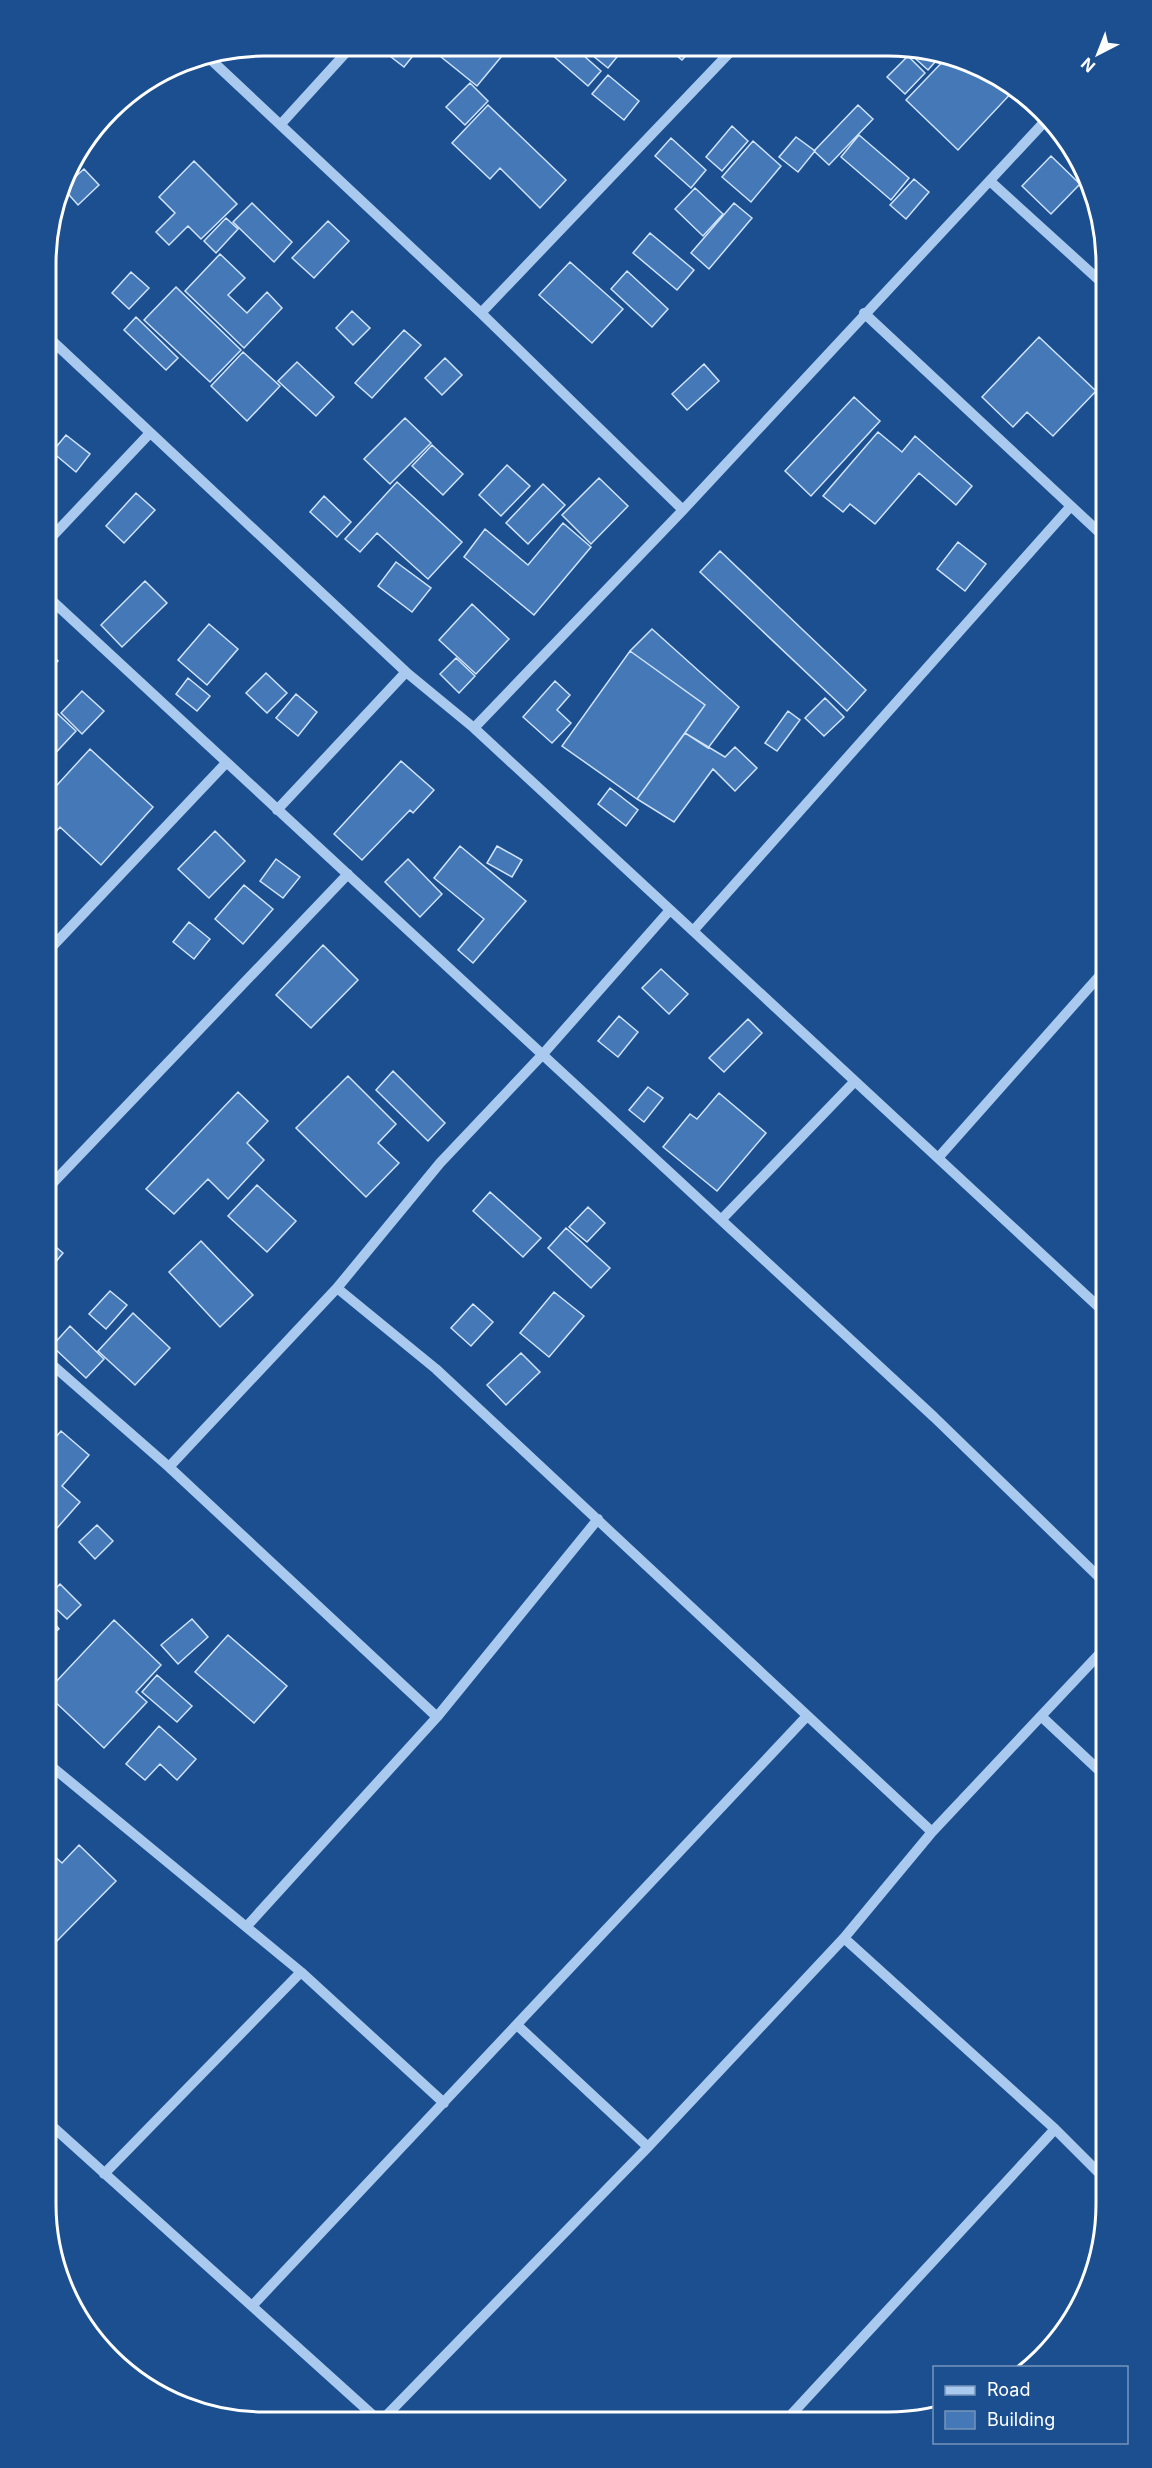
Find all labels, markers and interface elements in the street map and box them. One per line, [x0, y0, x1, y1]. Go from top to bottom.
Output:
north arrow [1068, 24, 1128, 84]
text: N [1077, 54, 1099, 77]
legend [933, 2366, 1128, 2444]
text: Road [987, 2379, 1030, 2400]
text: Building [987, 2409, 1055, 2430]

